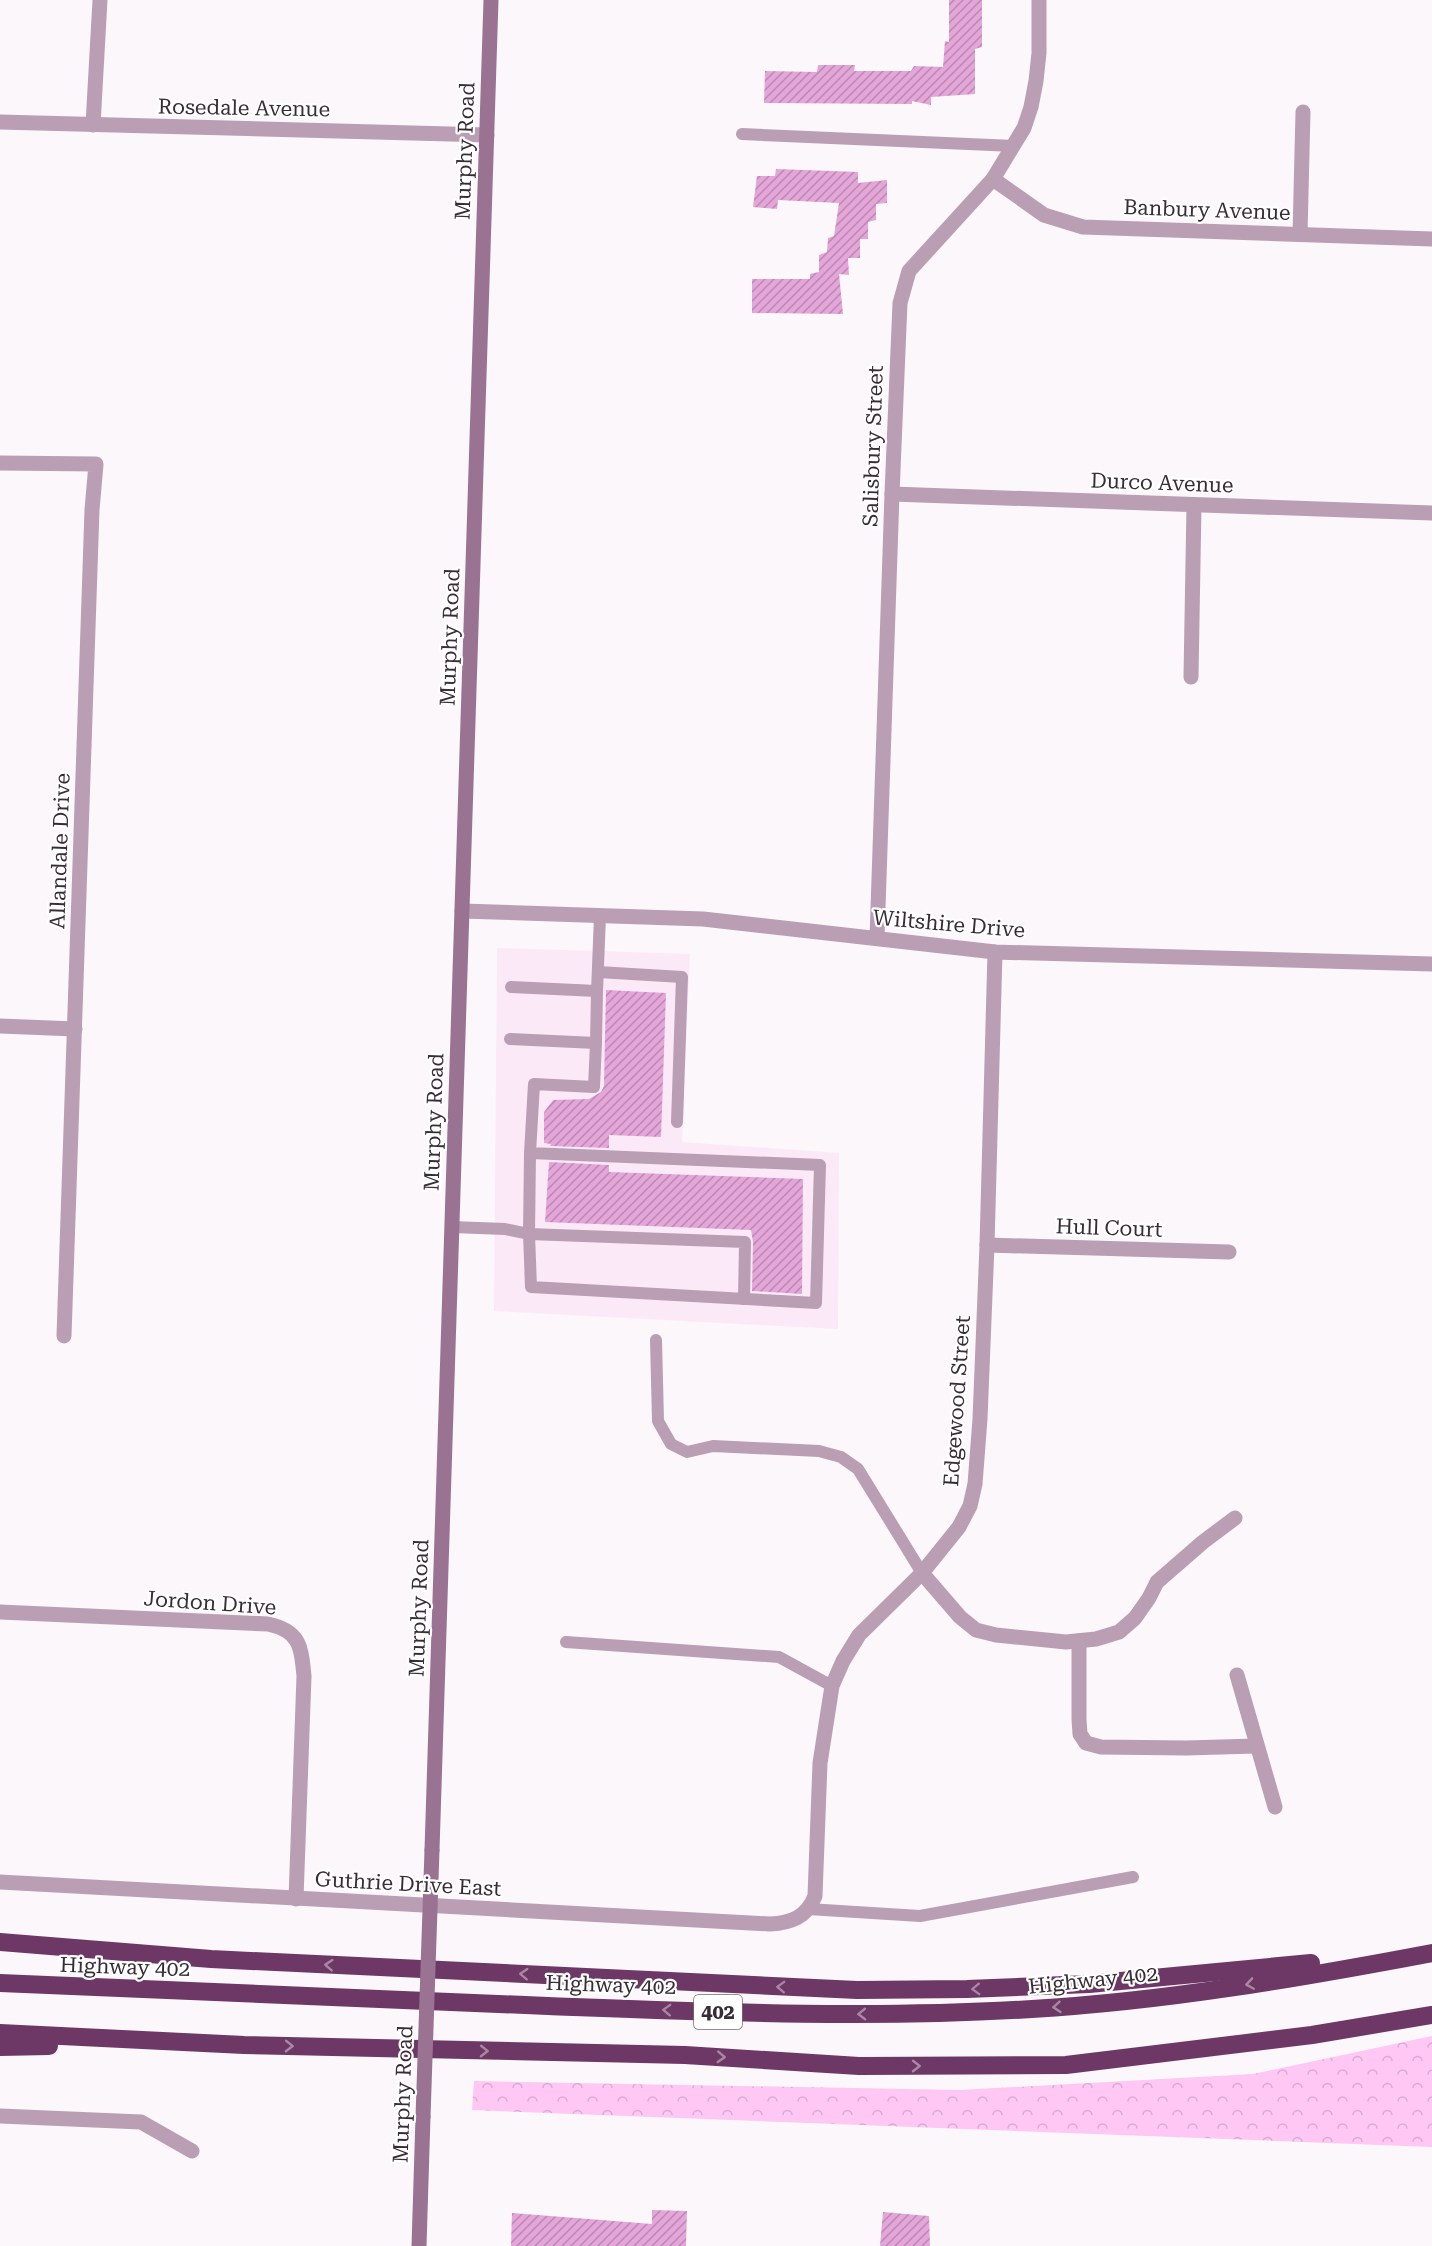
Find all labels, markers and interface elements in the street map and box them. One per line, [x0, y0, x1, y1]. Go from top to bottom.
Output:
street label: Murphy Road [451, 81, 479, 220]
street label: Rosedale Avenue [158, 94, 330, 122]
street label: Banbury Avenue [1123, 195, 1291, 225]
street label: Salisbury Street [858, 365, 888, 527]
street label: Durco Avenue [1090, 469, 1234, 497]
street label: Murphy Road [436, 567, 464, 706]
street label: Allandale Drive [45, 773, 75, 929]
street label: Wiltshire Drive [872, 905, 1026, 943]
street label: Murphy Road [420, 1052, 448, 1191]
street label: Hull Court [1055, 1214, 1163, 1242]
street label: Edgewood Street [939, 1314, 975, 1487]
street label: Murphy Road [405, 1538, 433, 1677]
street label: Jordon Drive [143, 1586, 277, 1620]
street label: Guthrie Drive East [314, 1867, 502, 1901]
street label: Highway 402 [59, 1953, 191, 1981]
one-way arrow [324, 1958, 333, 1971]
street label: Highway 402 [1027, 1961, 1159, 1999]
one-way arrow [519, 1967, 528, 1980]
street label: Highway 402 [545, 1971, 677, 1999]
one-way arrow [1246, 1978, 1255, 1990]
one-way arrow [777, 1980, 786, 1993]
one-way arrow [972, 1982, 981, 1995]
road number: 402 [694, 1995, 742, 2029]
one-way arrow [1052, 2000, 1061, 2013]
one-way arrow [662, 2004, 671, 2016]
one-way arrow [857, 2008, 866, 2020]
street label: Murphy Road [389, 2024, 417, 2163]
one-way arrow [285, 2040, 294, 2053]
one-way arrow [480, 2045, 489, 2057]
one-way arrow [717, 2051, 726, 2064]
one-way arrow [911, 2060, 920, 2072]

